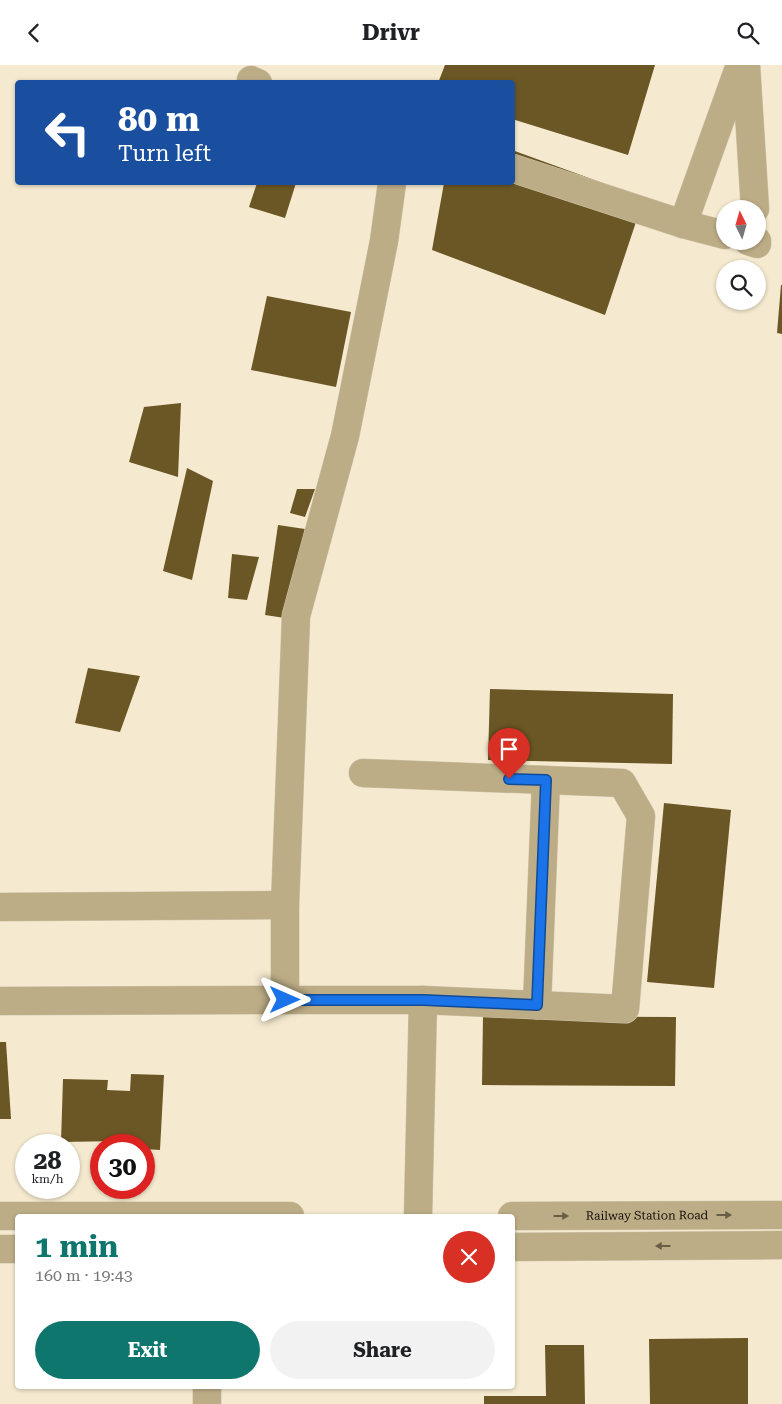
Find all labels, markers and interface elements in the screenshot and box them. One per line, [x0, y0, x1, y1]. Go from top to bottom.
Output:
icon: back [20, 19, 48, 47]
icon: search [734, 19, 762, 47]
text: Drivr [362, 20, 420, 45]
text: 80 m [118, 99, 200, 140]
icon: left [35, 100, 100, 165]
text: Turn left [118, 141, 211, 166]
north arrow [716, 200, 766, 250]
map controls [716, 200, 766, 310]
button: search [716, 260, 766, 310]
pin [488, 728, 530, 779]
icon: arrive [495, 735, 523, 763]
position arrow [258, 973, 310, 1025]
speed limit sign: 30 [90, 1134, 155, 1199]
text: 28 [33, 1146, 62, 1175]
text: km/h [31, 1172, 64, 1186]
street label: Railway Station Road [586, 1208, 709, 1223]
one-way arrow [716, 1211, 732, 1219]
one-way arrow [553, 1212, 569, 1220]
text: 1 min [35, 1229, 118, 1264]
button: close [443, 1231, 495, 1283]
one-way arrow [655, 1242, 671, 1250]
text: 160 m · 19:43 [35, 1266, 133, 1285]
button: Exit [35, 1321, 260, 1379]
button: Share [270, 1321, 495, 1379]

